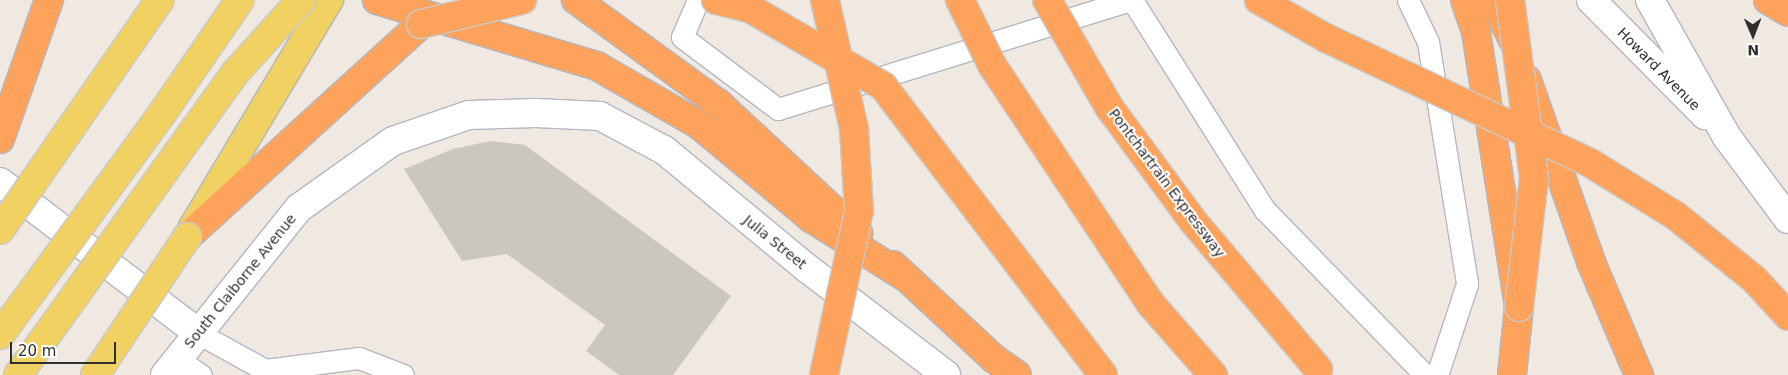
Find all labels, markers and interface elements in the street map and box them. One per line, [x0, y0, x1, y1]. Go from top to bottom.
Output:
north arrow [1728, 10, 1778, 60]
street label: Howard Avenue [1614, 24, 1704, 114]
text: N [1747, 42, 1759, 58]
street label: Pontchartrain Expressway [1106, 105, 1228, 261]
street label: South Claiborne Avenue [181, 210, 299, 352]
street label: Julia Street [740, 211, 810, 273]
scale bar [12, 332, 119, 364]
text: 20 m [18, 342, 56, 360]

